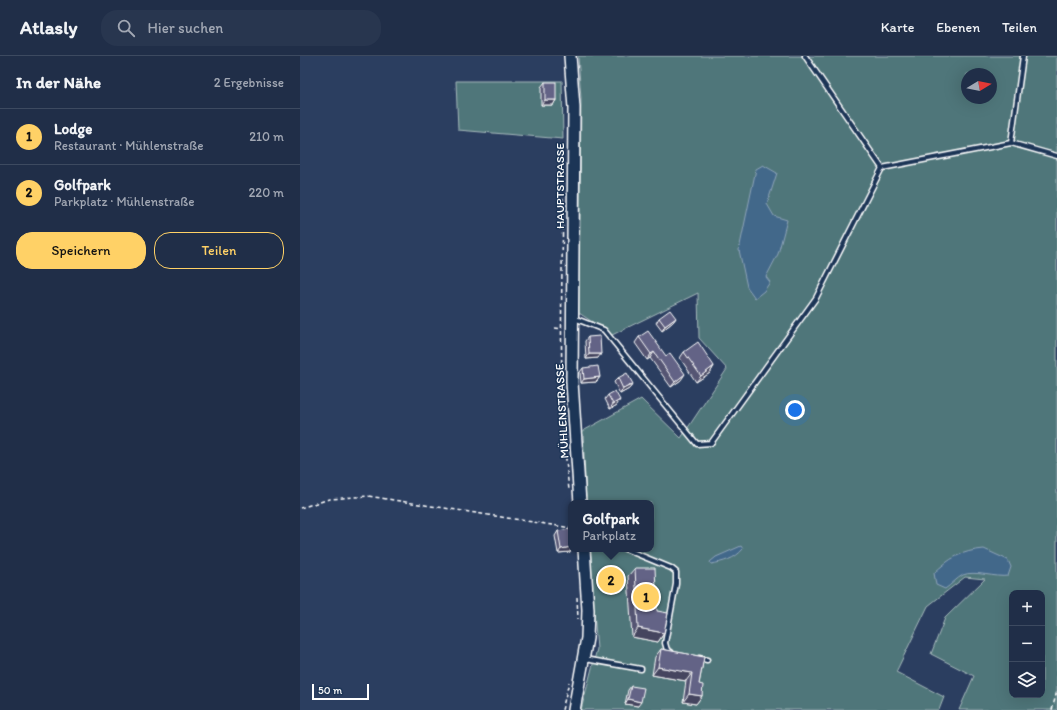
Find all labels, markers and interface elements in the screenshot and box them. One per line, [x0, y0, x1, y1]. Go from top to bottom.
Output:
search box [101, 10, 381, 46]
text: Atlasly [20, 16, 77, 39]
icon: search [115, 17, 137, 39]
text: Hier suchen [147, 19, 223, 37]
text: Karte [881, 19, 914, 36]
text: Ebenen [936, 19, 980, 36]
text: Teilen [1002, 19, 1037, 36]
north arrow [961, 68, 997, 104]
text: In der Nähe [16, 72, 101, 92]
text: 2 Ergebnisse [214, 75, 284, 90]
text: Lodge [54, 120, 92, 138]
text: 1 [26, 129, 32, 144]
text: 210 m [249, 129, 284, 144]
text: Restaurant · Mühlenstraße [54, 138, 203, 153]
street label: HAUPTSTRASSE [553, 143, 567, 229]
text: Golfpark [54, 176, 111, 194]
text: 2 [26, 185, 32, 200]
text: 220 m [248, 185, 284, 200]
text: Parkplatz · Mühlenstraße [54, 194, 194, 209]
button: Speichern [16, 232, 146, 269]
button: Teilen [154, 232, 284, 269]
street label: MÜHLENSTRASSE [553, 363, 571, 459]
your location [785, 400, 805, 420]
popup [568, 500, 654, 552]
text: Golfpark [583, 510, 639, 528]
text: Parkplatz [583, 528, 636, 543]
pin: 2 [598, 565, 624, 595]
pin: 1 [633, 582, 659, 612]
map controls [1009, 590, 1045, 698]
button: + [1009, 590, 1045, 626]
button: − [1009, 626, 1045, 662]
button: layers [1009, 662, 1045, 698]
scale bar [312, 682, 369, 701]
text: 50 m [318, 684, 342, 697]

